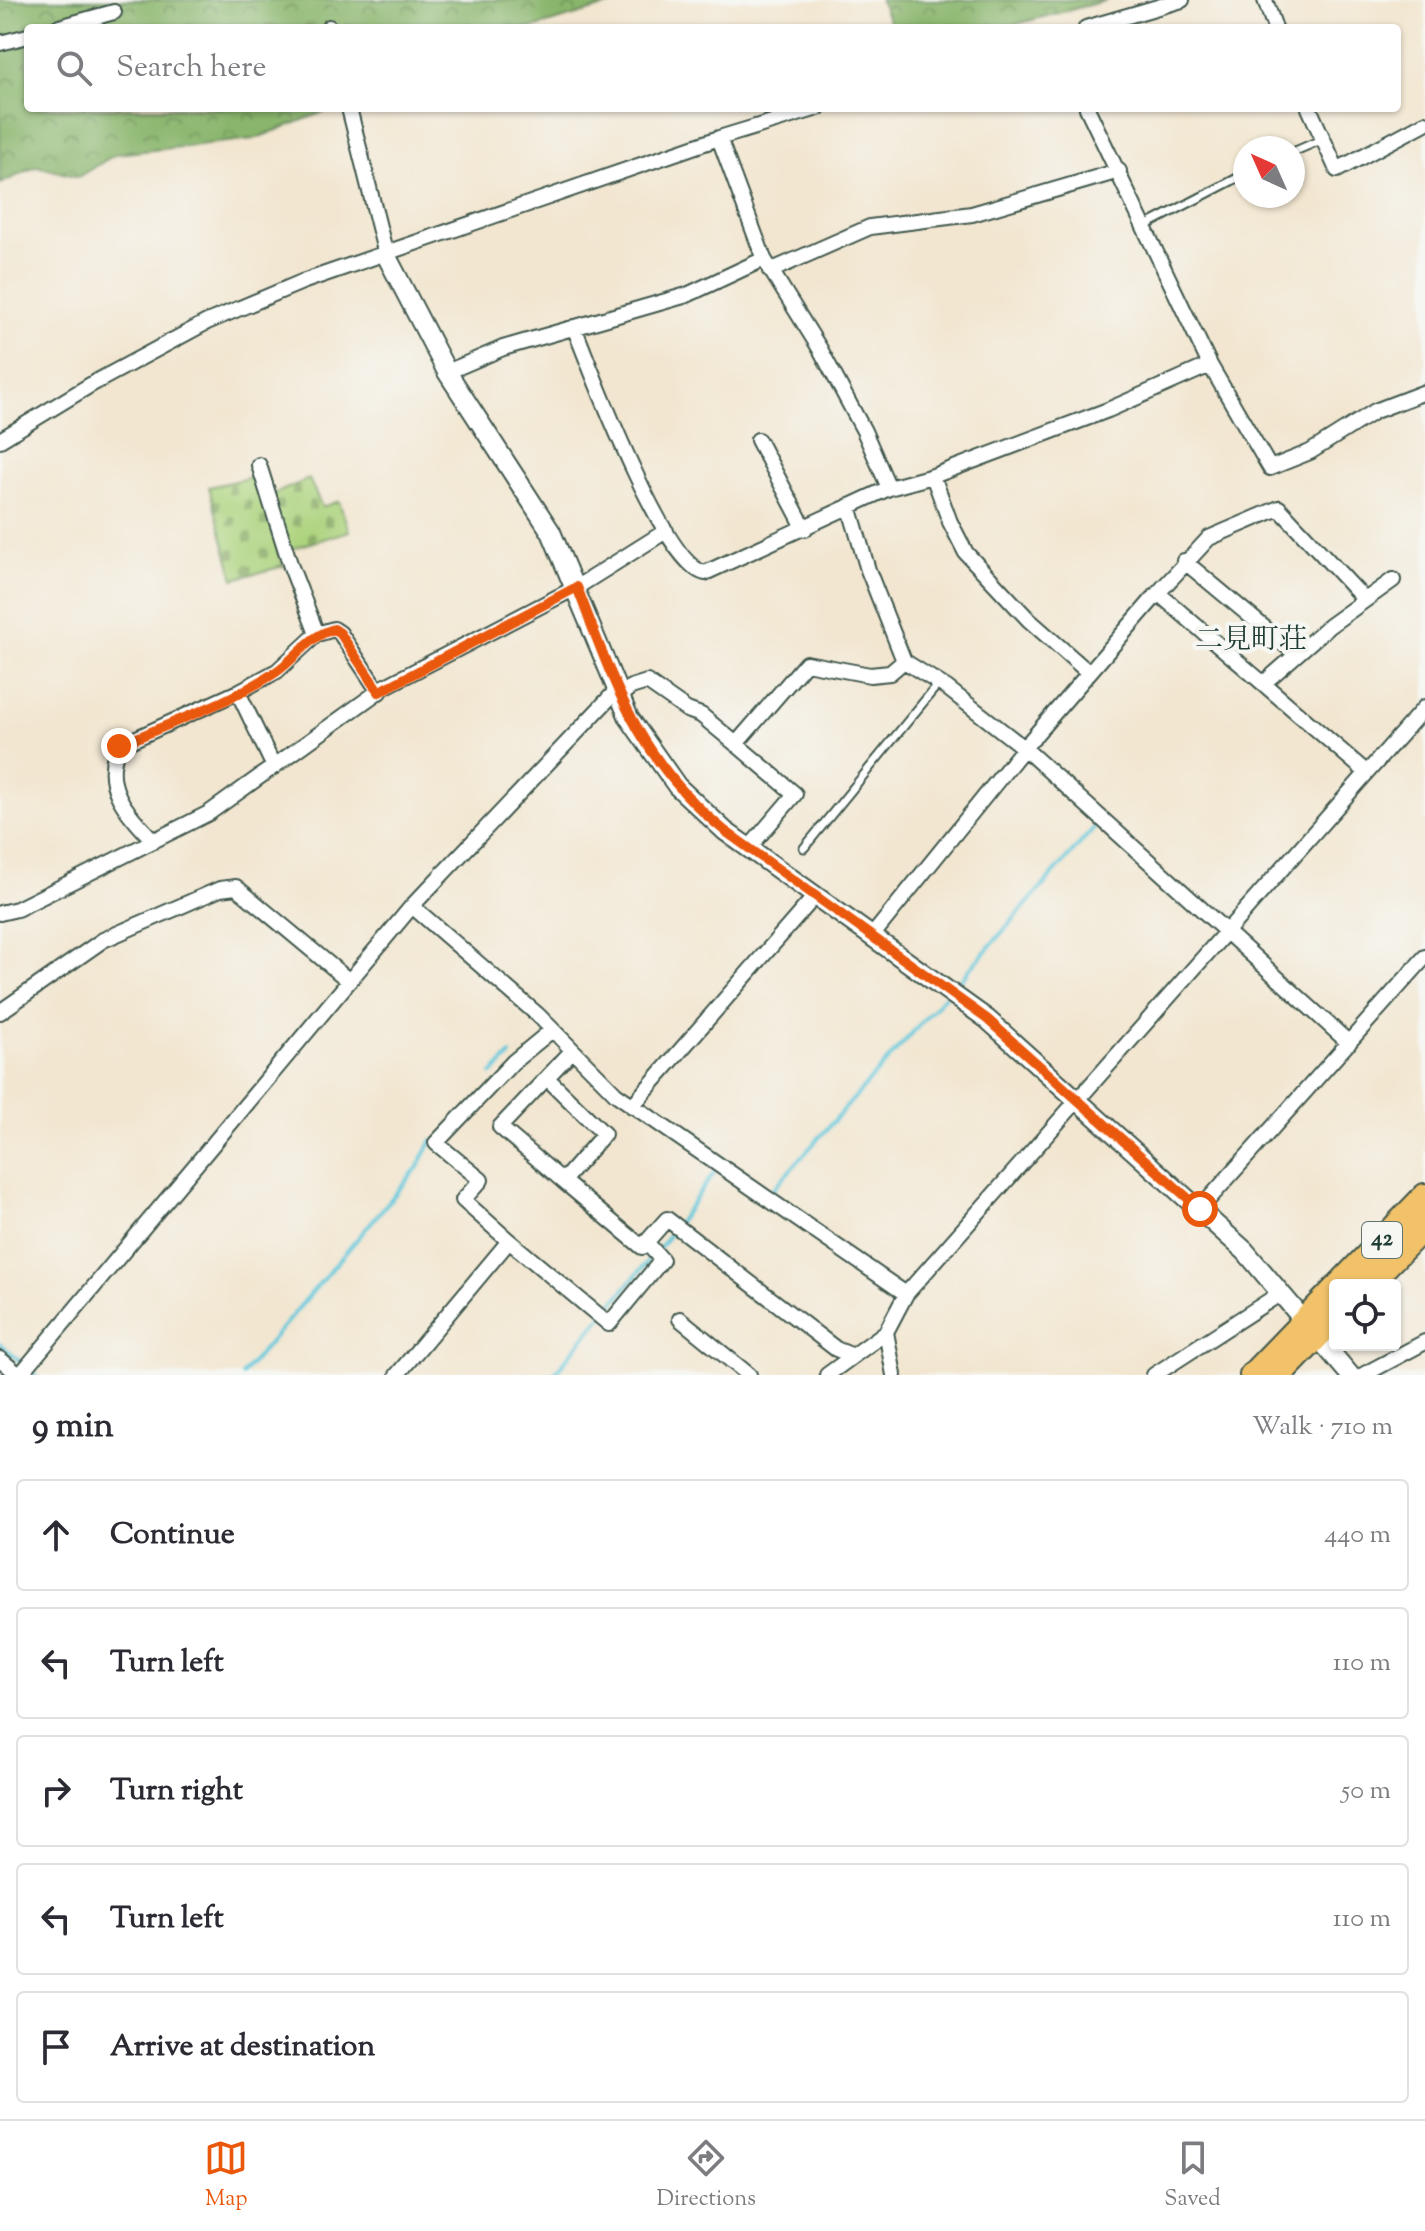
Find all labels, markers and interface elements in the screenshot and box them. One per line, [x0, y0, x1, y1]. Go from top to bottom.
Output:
search box [24, 24, 1401, 112]
icon: search [52, 46, 96, 90]
text: Search here [116, 47, 266, 90]
north arrow [1233, 136, 1305, 208]
district label: 二見町荘 [1195, 621, 1307, 661]
route end [101, 728, 137, 764]
route start [1182, 1191, 1218, 1227]
road number: 42 [1362, 1222, 1402, 1258]
map controls [1329, 1279, 1401, 1351]
button: locate [1329, 1279, 1401, 1351]
text: 9 min [32, 1403, 114, 1452]
text: Walk · 710 m [1252, 1409, 1393, 1446]
icon: ahead [34, 1513, 78, 1557]
text: Continue [110, 1514, 235, 1557]
text: 440 m [1324, 1517, 1391, 1554]
icon: left [34, 1641, 78, 1685]
text: Turn left [110, 1642, 224, 1685]
text: 110 m [1333, 1645, 1391, 1682]
icon: right [34, 1769, 78, 1813]
text: Turn right [110, 1770, 243, 1813]
text: 50 m [1341, 1773, 1391, 1810]
icon: left [34, 1897, 78, 1941]
text: Turn left [110, 1898, 224, 1941]
text: 110 m [1333, 1901, 1391, 1938]
icon: arrive [34, 2025, 78, 2069]
text: Arrive at destination [110, 2026, 375, 2069]
tab: Map [204, 2136, 248, 2216]
tab: Directions [657, 2136, 756, 2216]
tab: Saved [1164, 2136, 1221, 2216]

